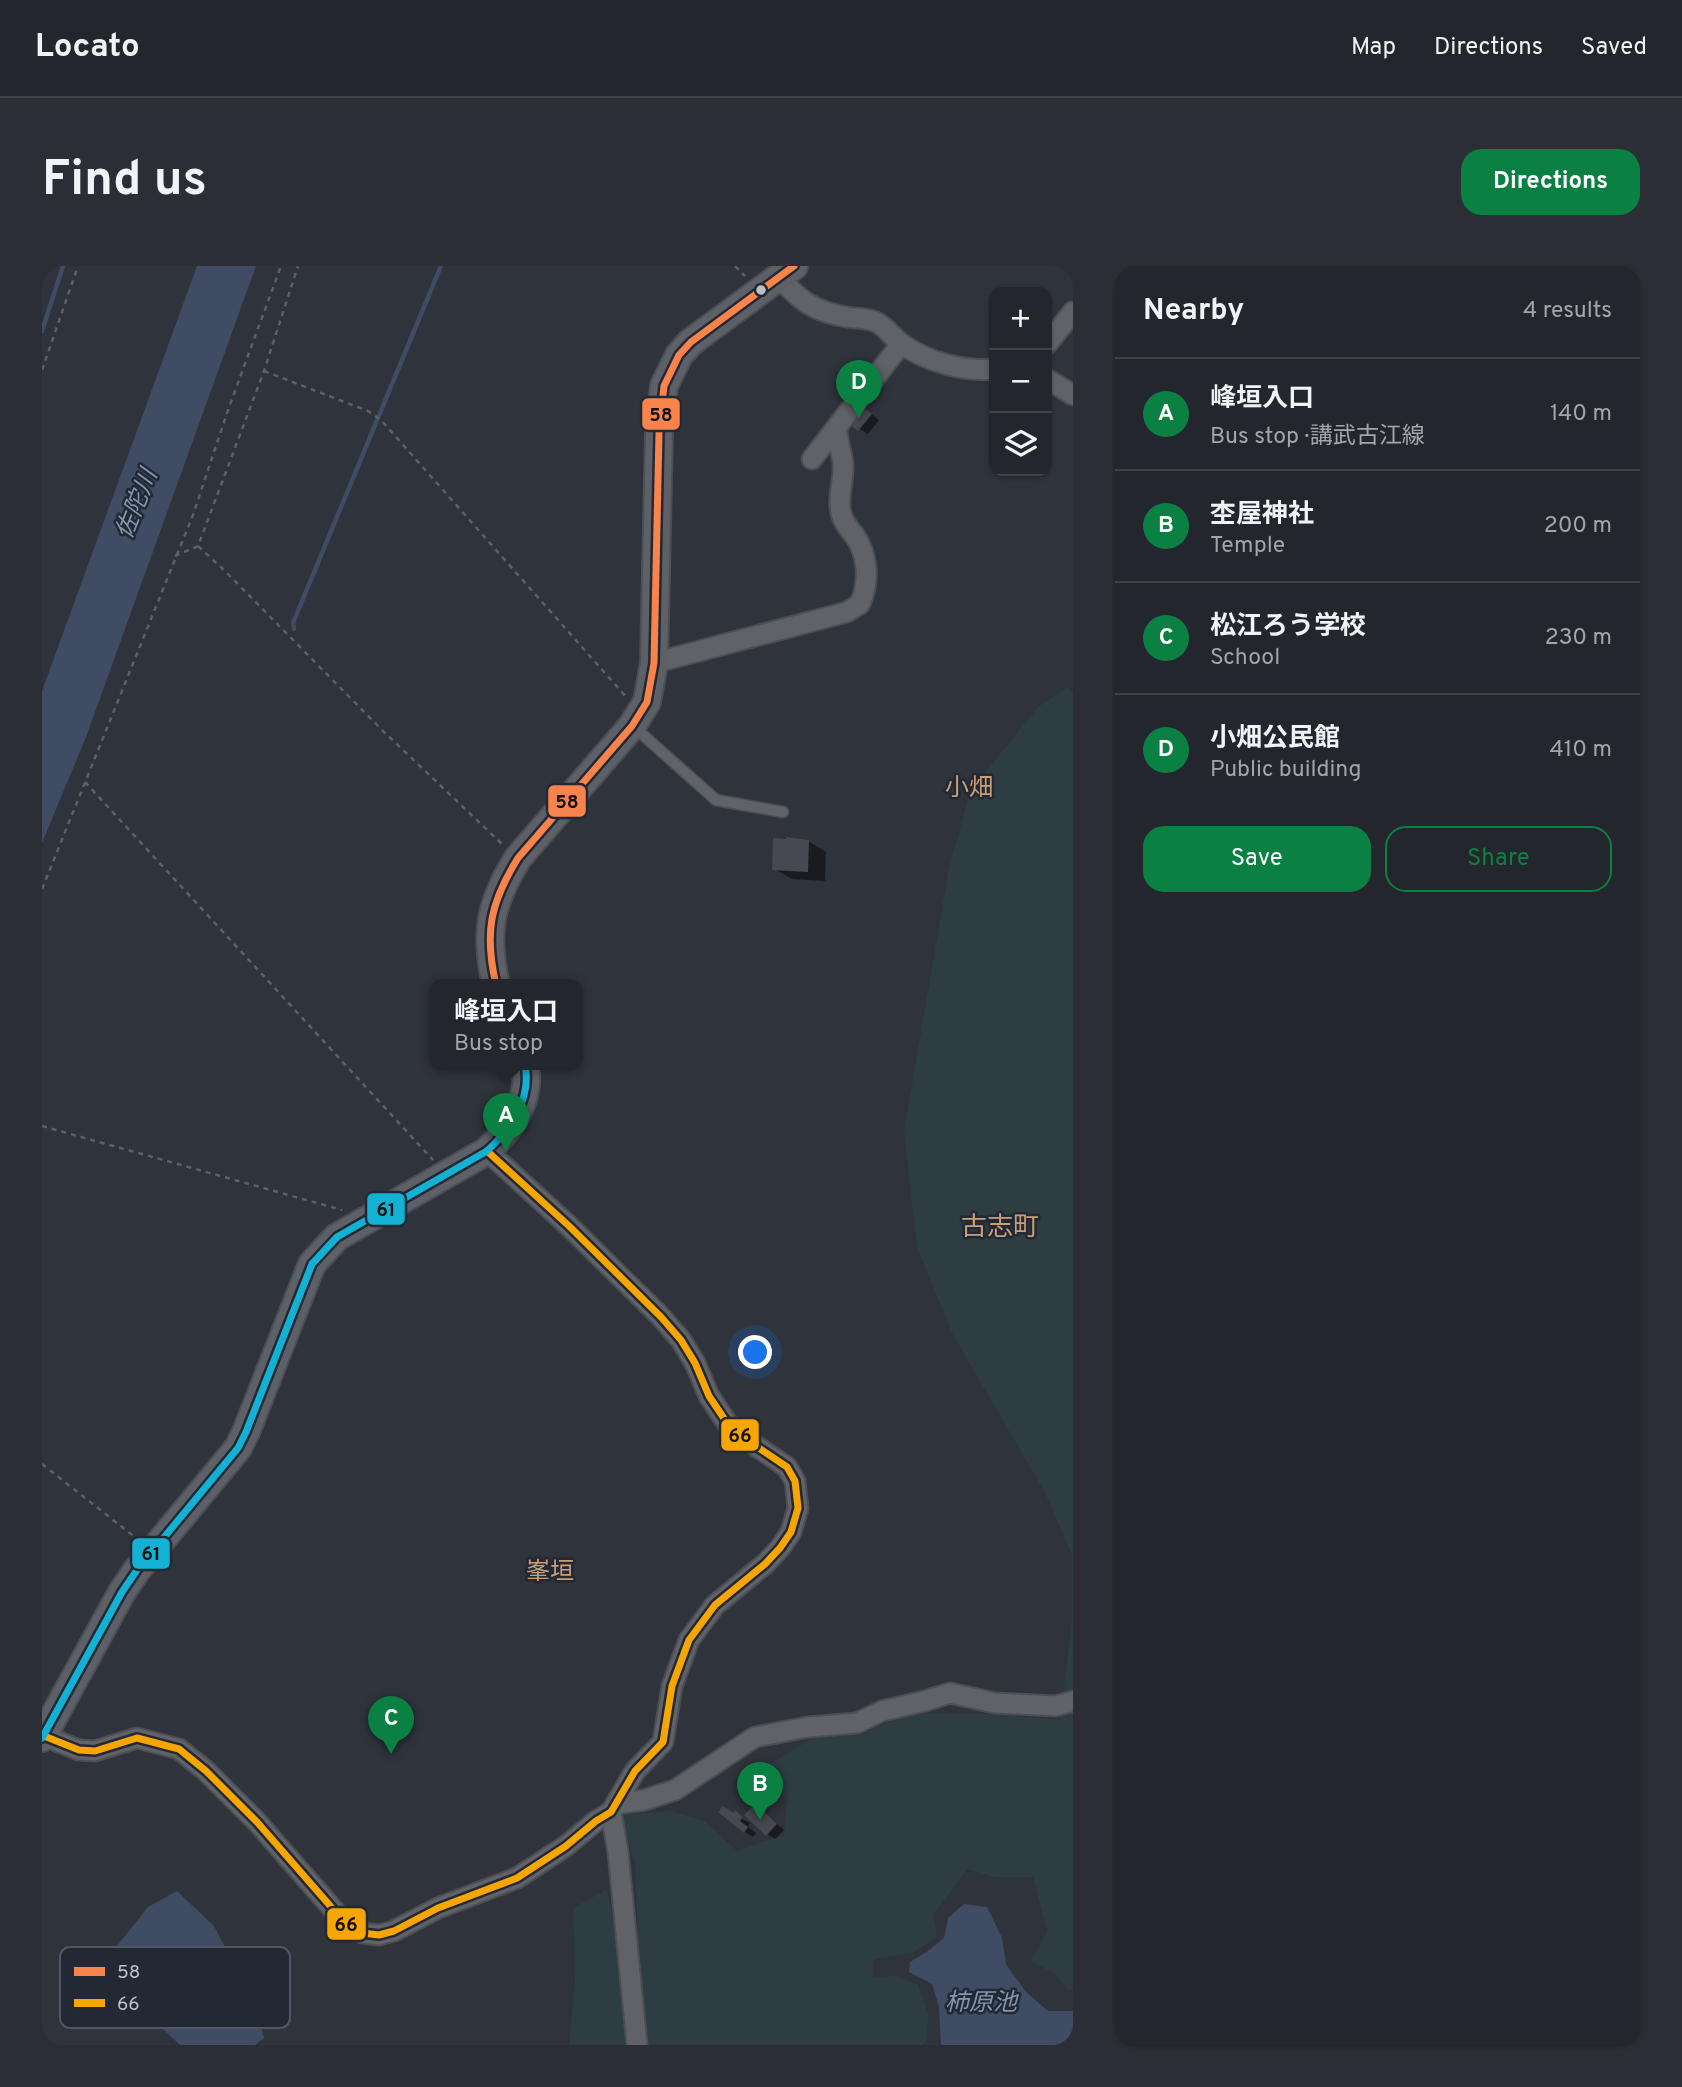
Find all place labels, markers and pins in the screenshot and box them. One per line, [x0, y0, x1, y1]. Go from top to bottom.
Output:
unlabelled marker [754, 283, 768, 297]
pin: D [836, 360, 882, 418]
pin: A [483, 1093, 529, 1151]
pin: C [368, 1696, 414, 1754]
pin: B [737, 1762, 783, 1820]

